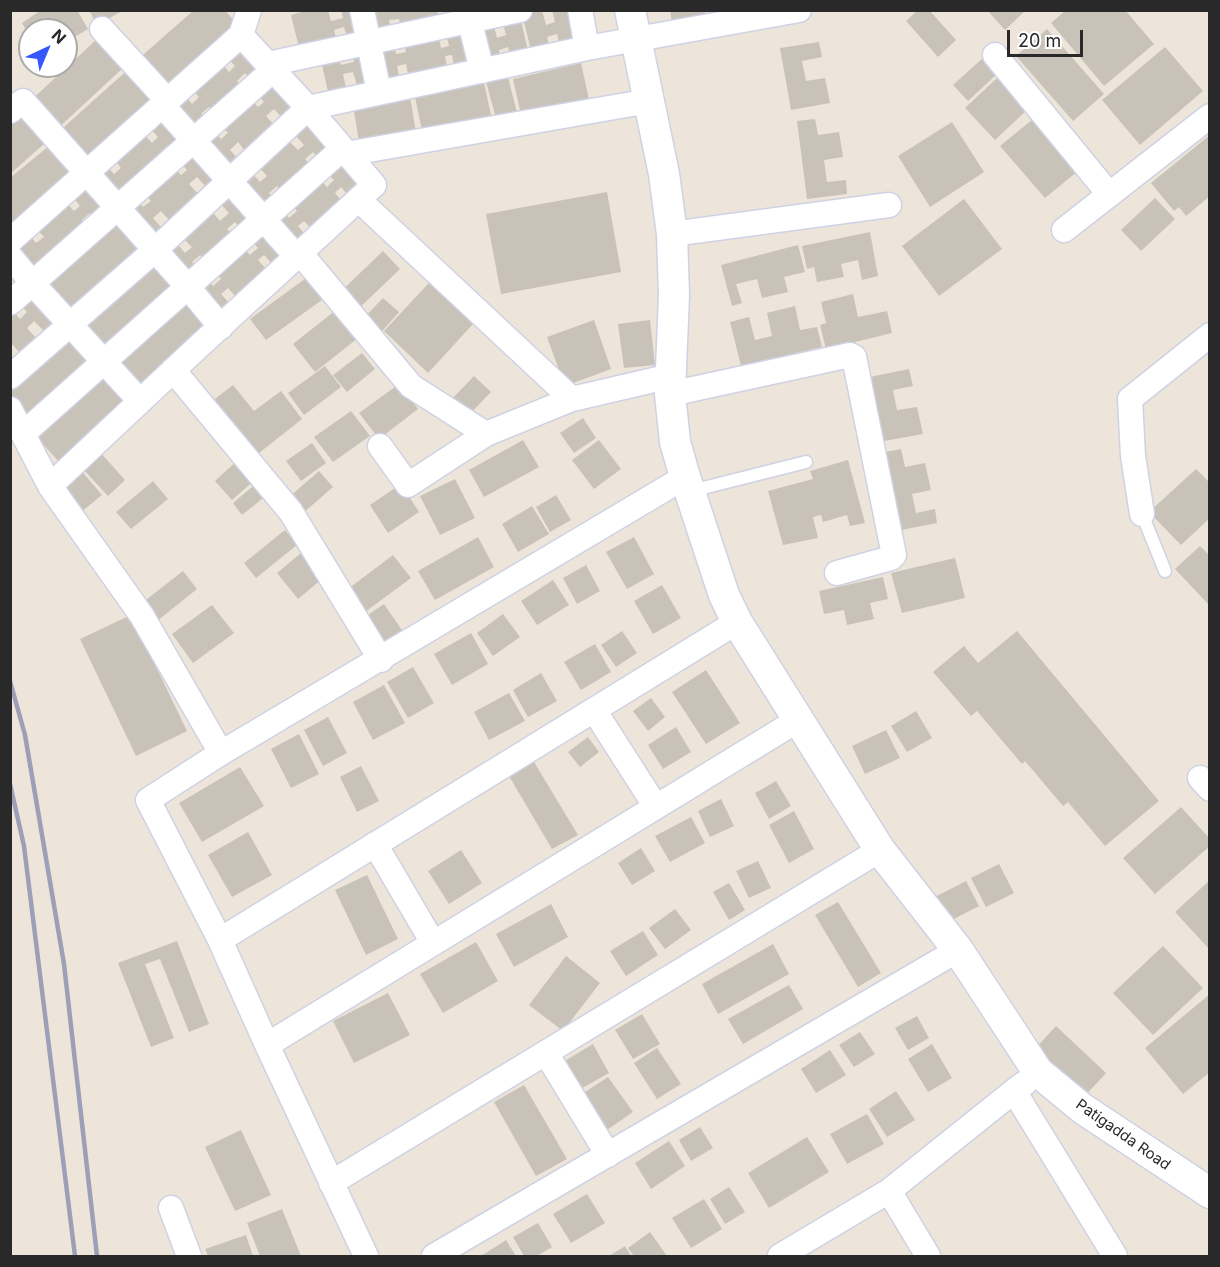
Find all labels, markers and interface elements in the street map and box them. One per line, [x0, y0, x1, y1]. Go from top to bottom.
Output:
north arrow [18, 18, 78, 78]
scale bar [1010, 18, 1086, 56]
text: N [48, 25, 70, 48]
text: 20 m [1018, 30, 1061, 51]
street label: Patigadda Road [1072, 1096, 1174, 1174]

